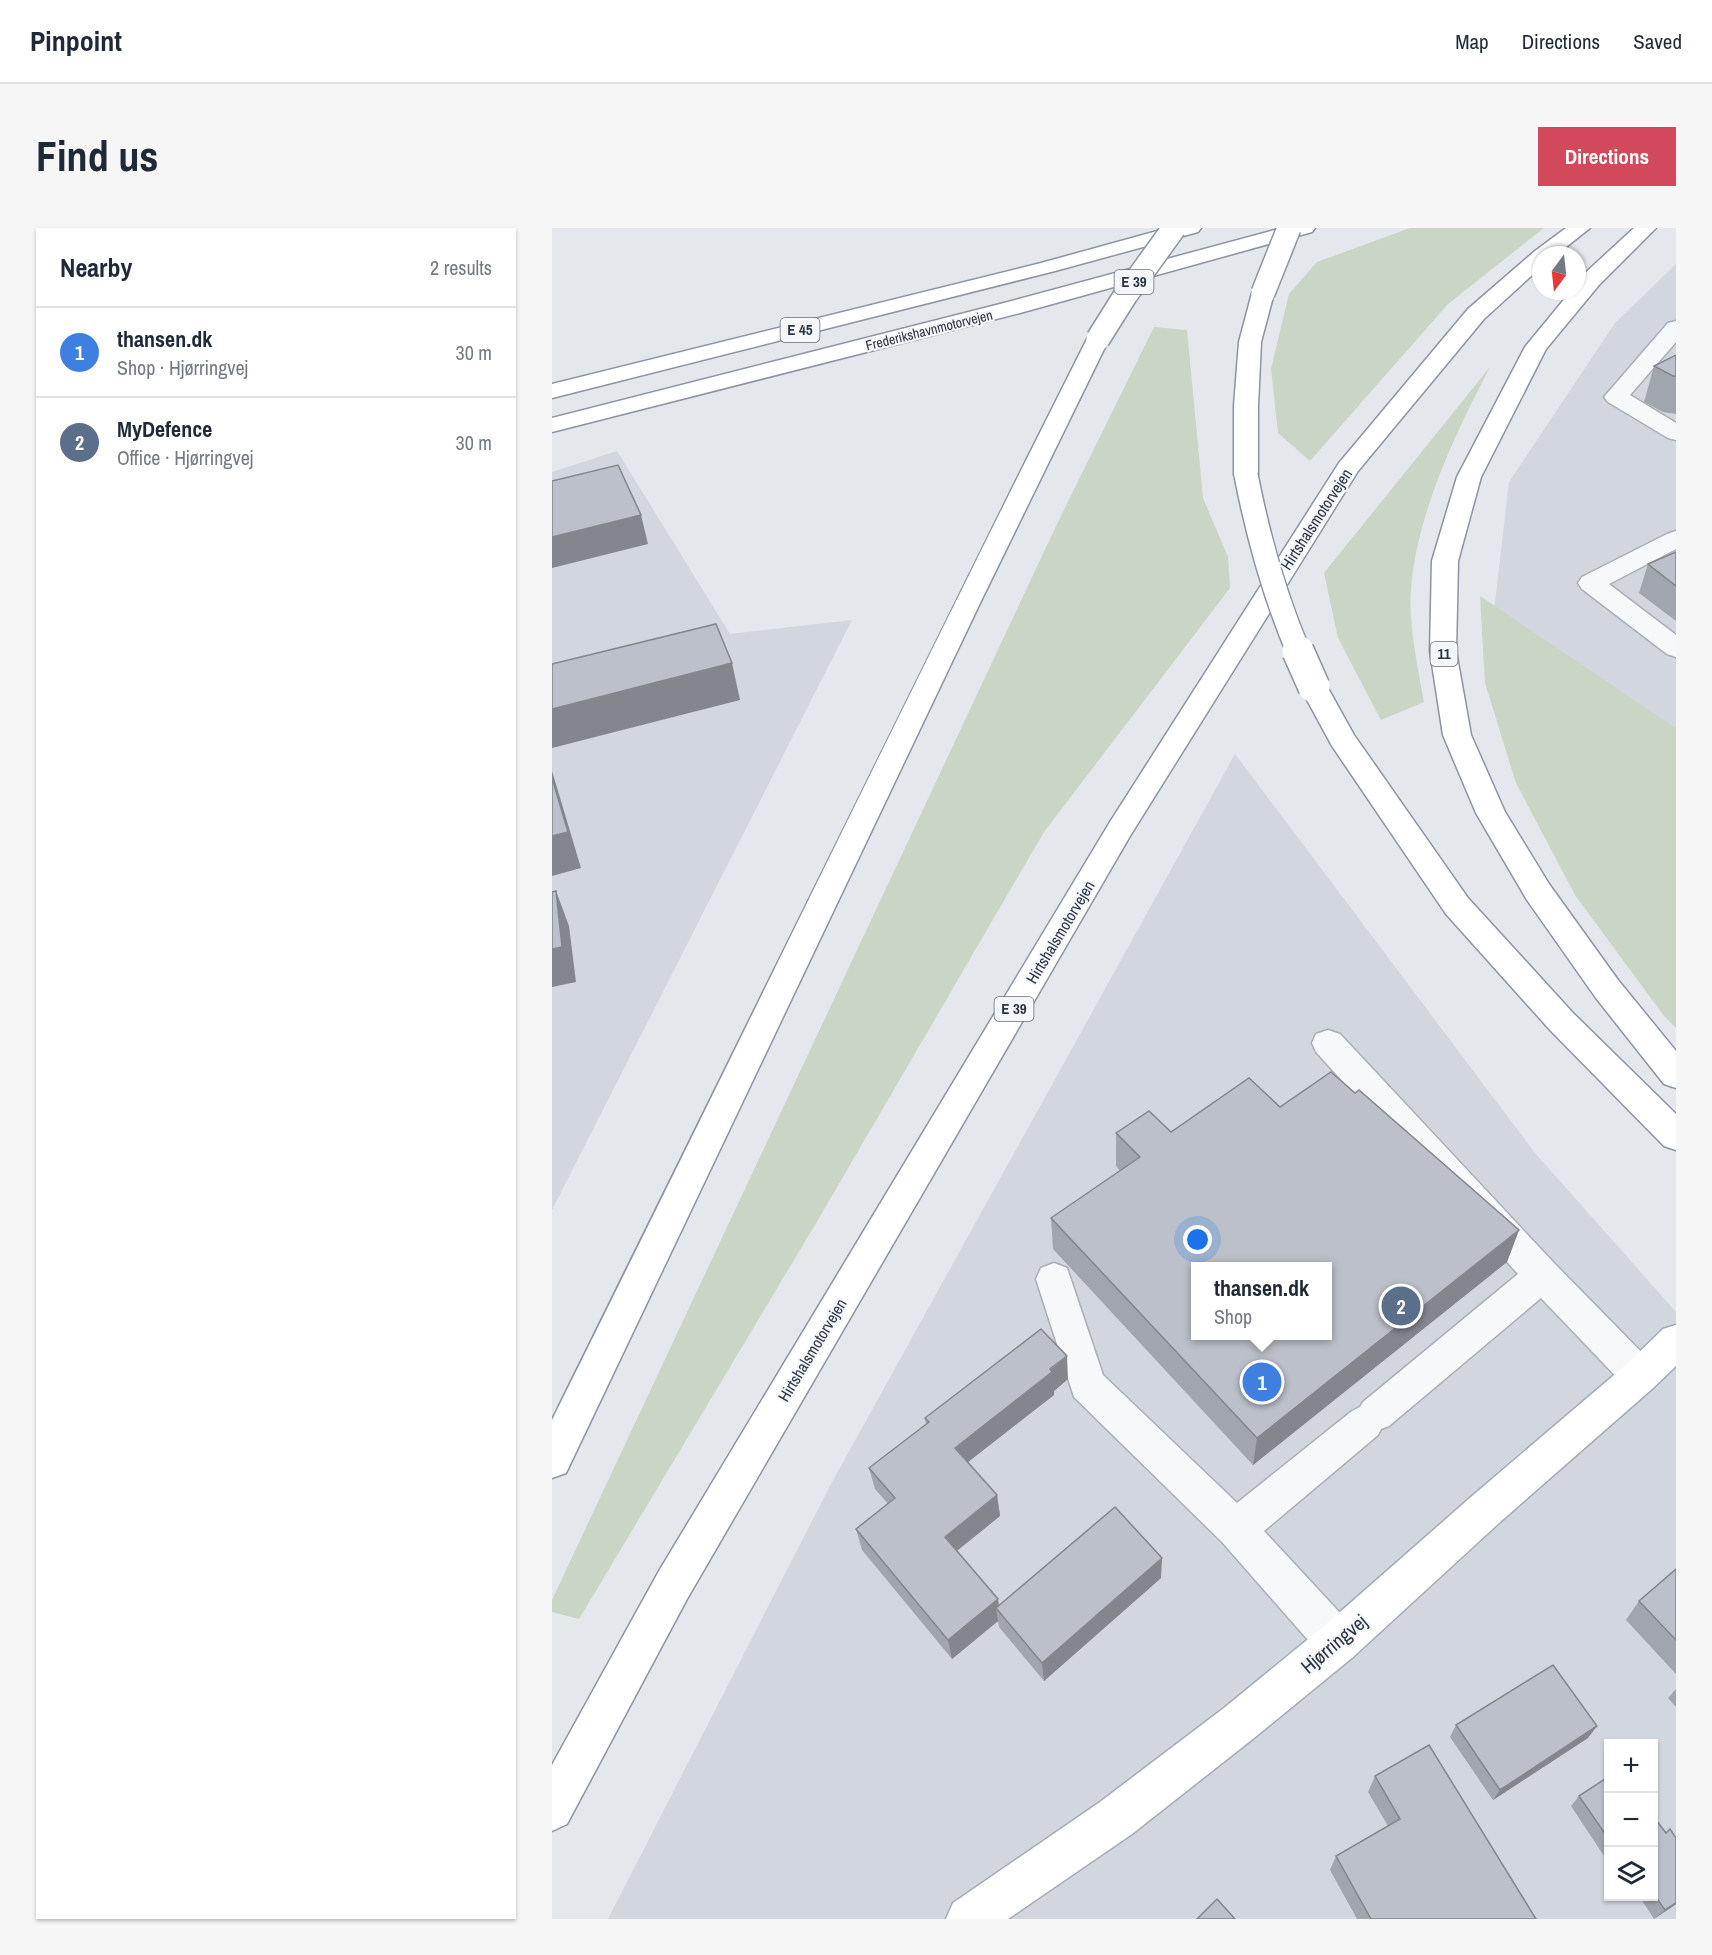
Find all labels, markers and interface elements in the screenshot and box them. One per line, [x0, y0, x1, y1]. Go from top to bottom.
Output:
text: Pinpoint [30, 22, 122, 60]
text: Map [1455, 27, 1489, 56]
text: Directions [1522, 27, 1600, 56]
text: Saved [1633, 27, 1682, 56]
button: Directions [1538, 127, 1676, 186]
text: Find us [36, 128, 158, 184]
north arrow [1532, 246, 1586, 300]
text: Nearby [60, 250, 132, 285]
text: 2 results [430, 254, 492, 281]
road number: E 39 [1114, 270, 1154, 294]
street label: Frederikshavnmotorvejen [864, 306, 994, 354]
road number: E 45 [780, 318, 820, 342]
text: thansen.dk [117, 324, 212, 354]
text: 1 [75, 339, 84, 366]
text: 30 m [456, 339, 492, 366]
text: Shop · Hjørringvej [117, 354, 248, 381]
text: MyDefence [117, 414, 212, 444]
text: 2 [75, 429, 84, 456]
text: 30 m [456, 429, 492, 456]
text: Office · Hjørringvej [117, 444, 253, 471]
street label: Hirtshalsmotorvejen [1275, 464, 1357, 574]
road number: 11 [1430, 642, 1458, 666]
street label: Hirtshalsmotorvejen [1021, 876, 1099, 988]
road number: E 39 [994, 997, 1034, 1021]
your location [1183, 1225, 1212, 1254]
popup [1191, 1262, 1332, 1340]
text: thansen.dk [1214, 1273, 1309, 1303]
pin: 2 [1382, 1284, 1420, 1328]
street label: Hirtshalsmotorvejen [773, 1294, 851, 1406]
text: Shop [1214, 1303, 1252, 1330]
pin: 1 [1242, 1360, 1282, 1404]
street label: Hjørringvej [1295, 1608, 1373, 1679]
map controls [1604, 1739, 1658, 1901]
button: + [1604, 1739, 1658, 1793]
button: − [1604, 1793, 1658, 1847]
button: layers [1604, 1847, 1658, 1901]

